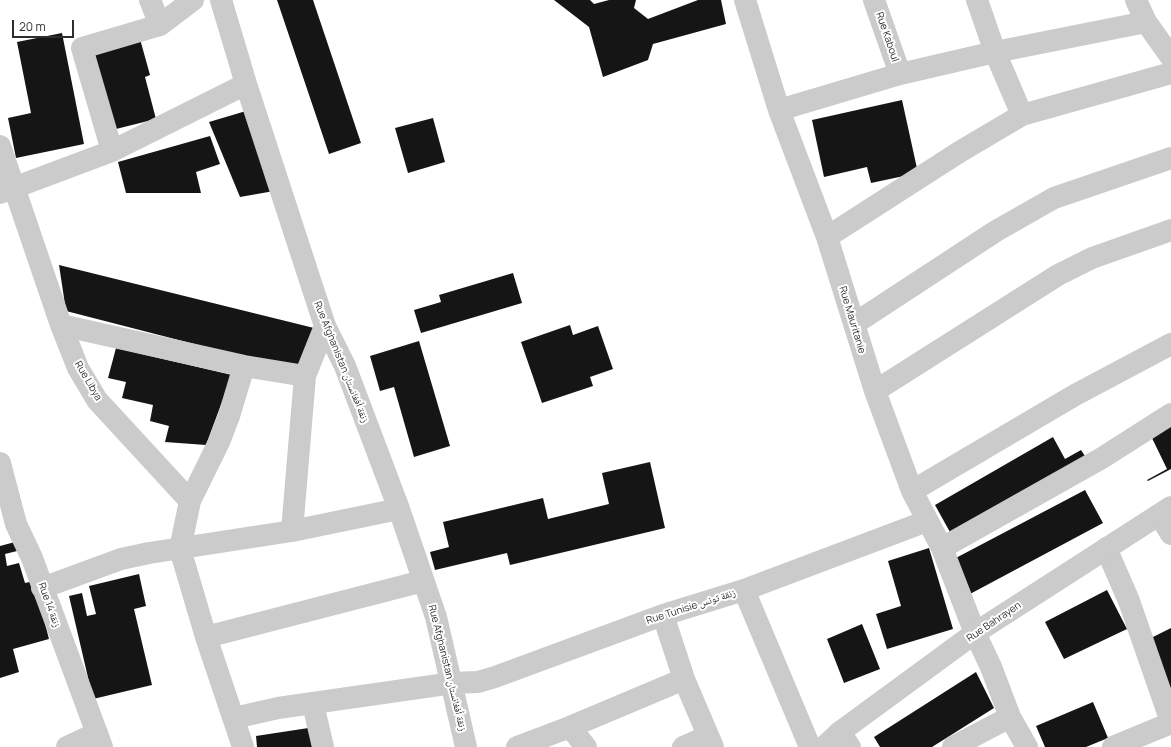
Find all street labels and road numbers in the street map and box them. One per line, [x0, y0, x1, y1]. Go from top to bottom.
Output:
street label: Rue Kaboul [873, 11, 901, 63]
street label: Rue Mauritanie [836, 285, 868, 355]
street label: Rue Afghanistan زنقة أفغانستان [311, 300, 371, 424]
street label: Rue Libya [72, 359, 104, 403]
street label: Rue 14 زنقة [35, 581, 63, 629]
street label: Rue Tunisie زنقة تونس [645, 587, 737, 627]
street label: Rue Bahrayen [964, 599, 1024, 645]
street label: Rue Afghanistan زنقة أفغانستان [425, 604, 469, 732]

